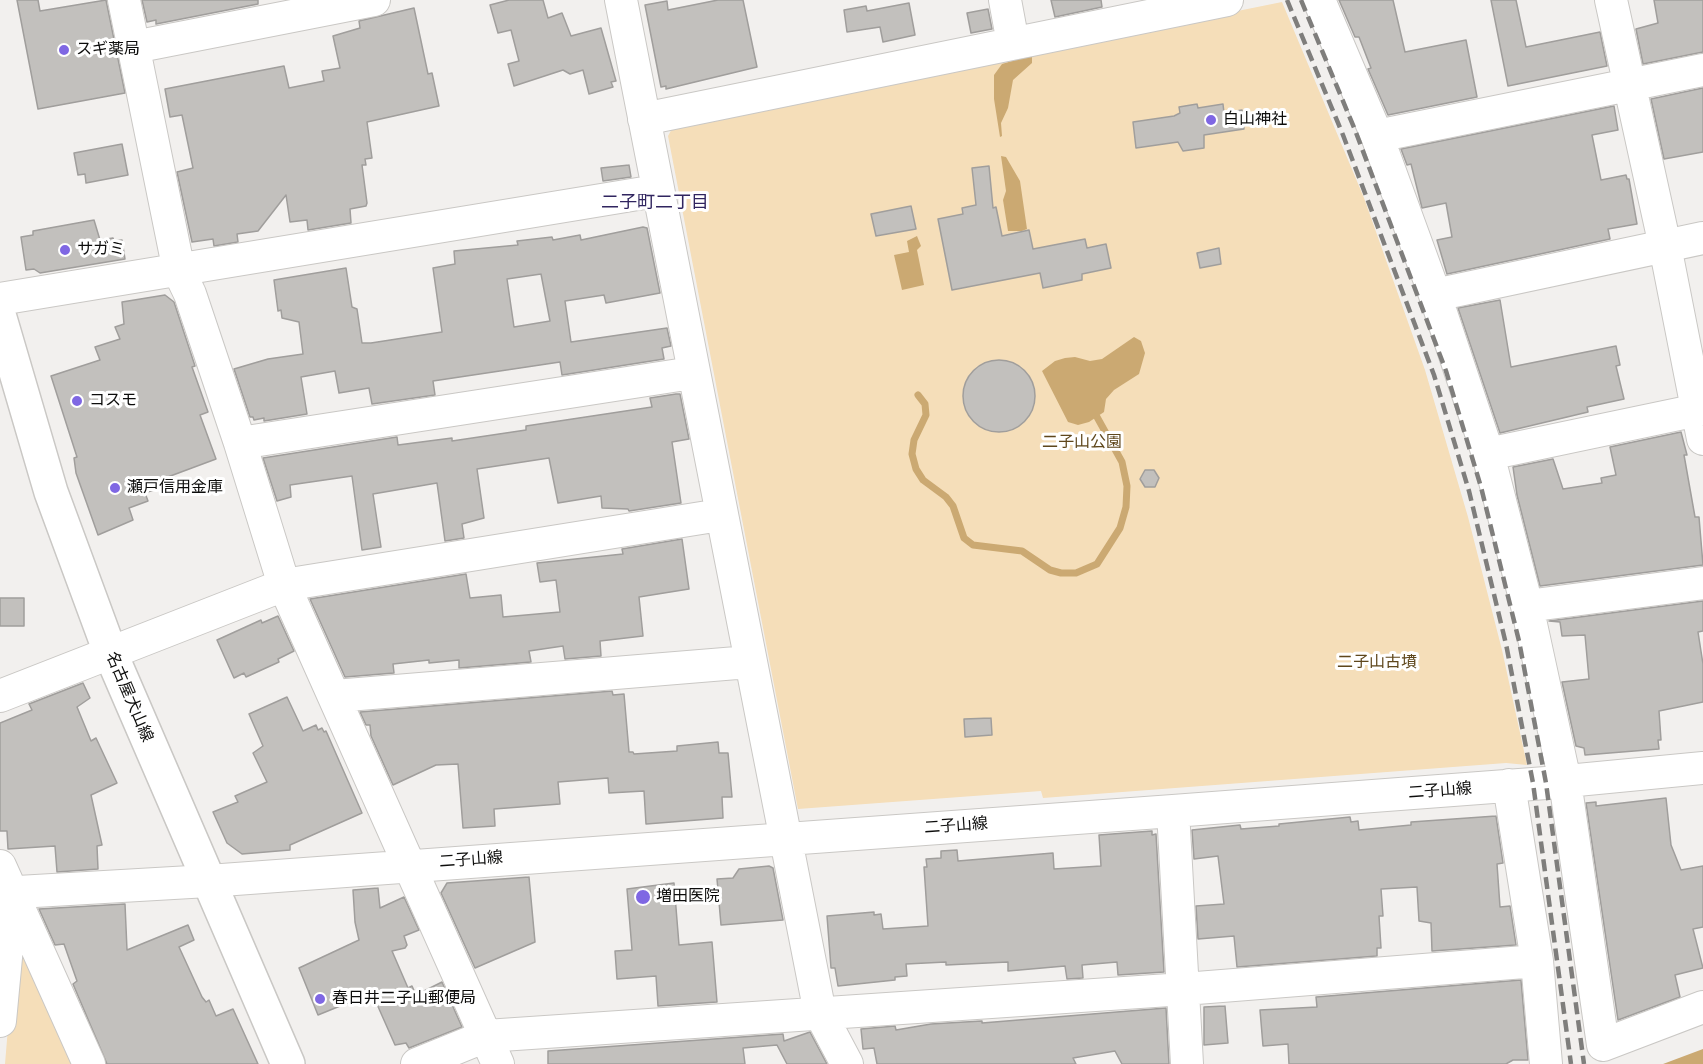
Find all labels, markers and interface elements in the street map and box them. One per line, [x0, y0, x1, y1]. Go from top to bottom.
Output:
place label: スギ薬局 [76, 40, 140, 60]
marker: スギ薬局 [57, 43, 71, 57]
place label: 白山神社 [1223, 110, 1287, 130]
marker: 白山神社 [1204, 113, 1218, 127]
district label: 二子町二丁目 [601, 192, 709, 214]
place label: サガミ [77, 240, 125, 260]
marker: サガミ [58, 243, 72, 257]
place label: コスモ [89, 391, 137, 411]
marker: コスモ [70, 394, 84, 408]
park label: 二子山公園 [1042, 433, 1122, 453]
place label: 瀬戸信用金庫 [127, 478, 223, 498]
marker: 瀬戸信用金庫 [108, 481, 122, 495]
street label: 名古屋犬山線 [101, 649, 157, 745]
park label: 二子山古墳 [1337, 653, 1417, 673]
street label: 二子山線 [1407, 779, 1473, 803]
street label: 二子山線 [923, 814, 989, 838]
street label: 二子山線 [438, 848, 504, 872]
place label: 増田医院 [656, 887, 720, 907]
marker: 増田医院 [634, 888, 652, 906]
place label: 春日井二子山郵便局 [332, 989, 476, 1009]
marker: 春日井二子山郵便局 [313, 992, 327, 1006]

